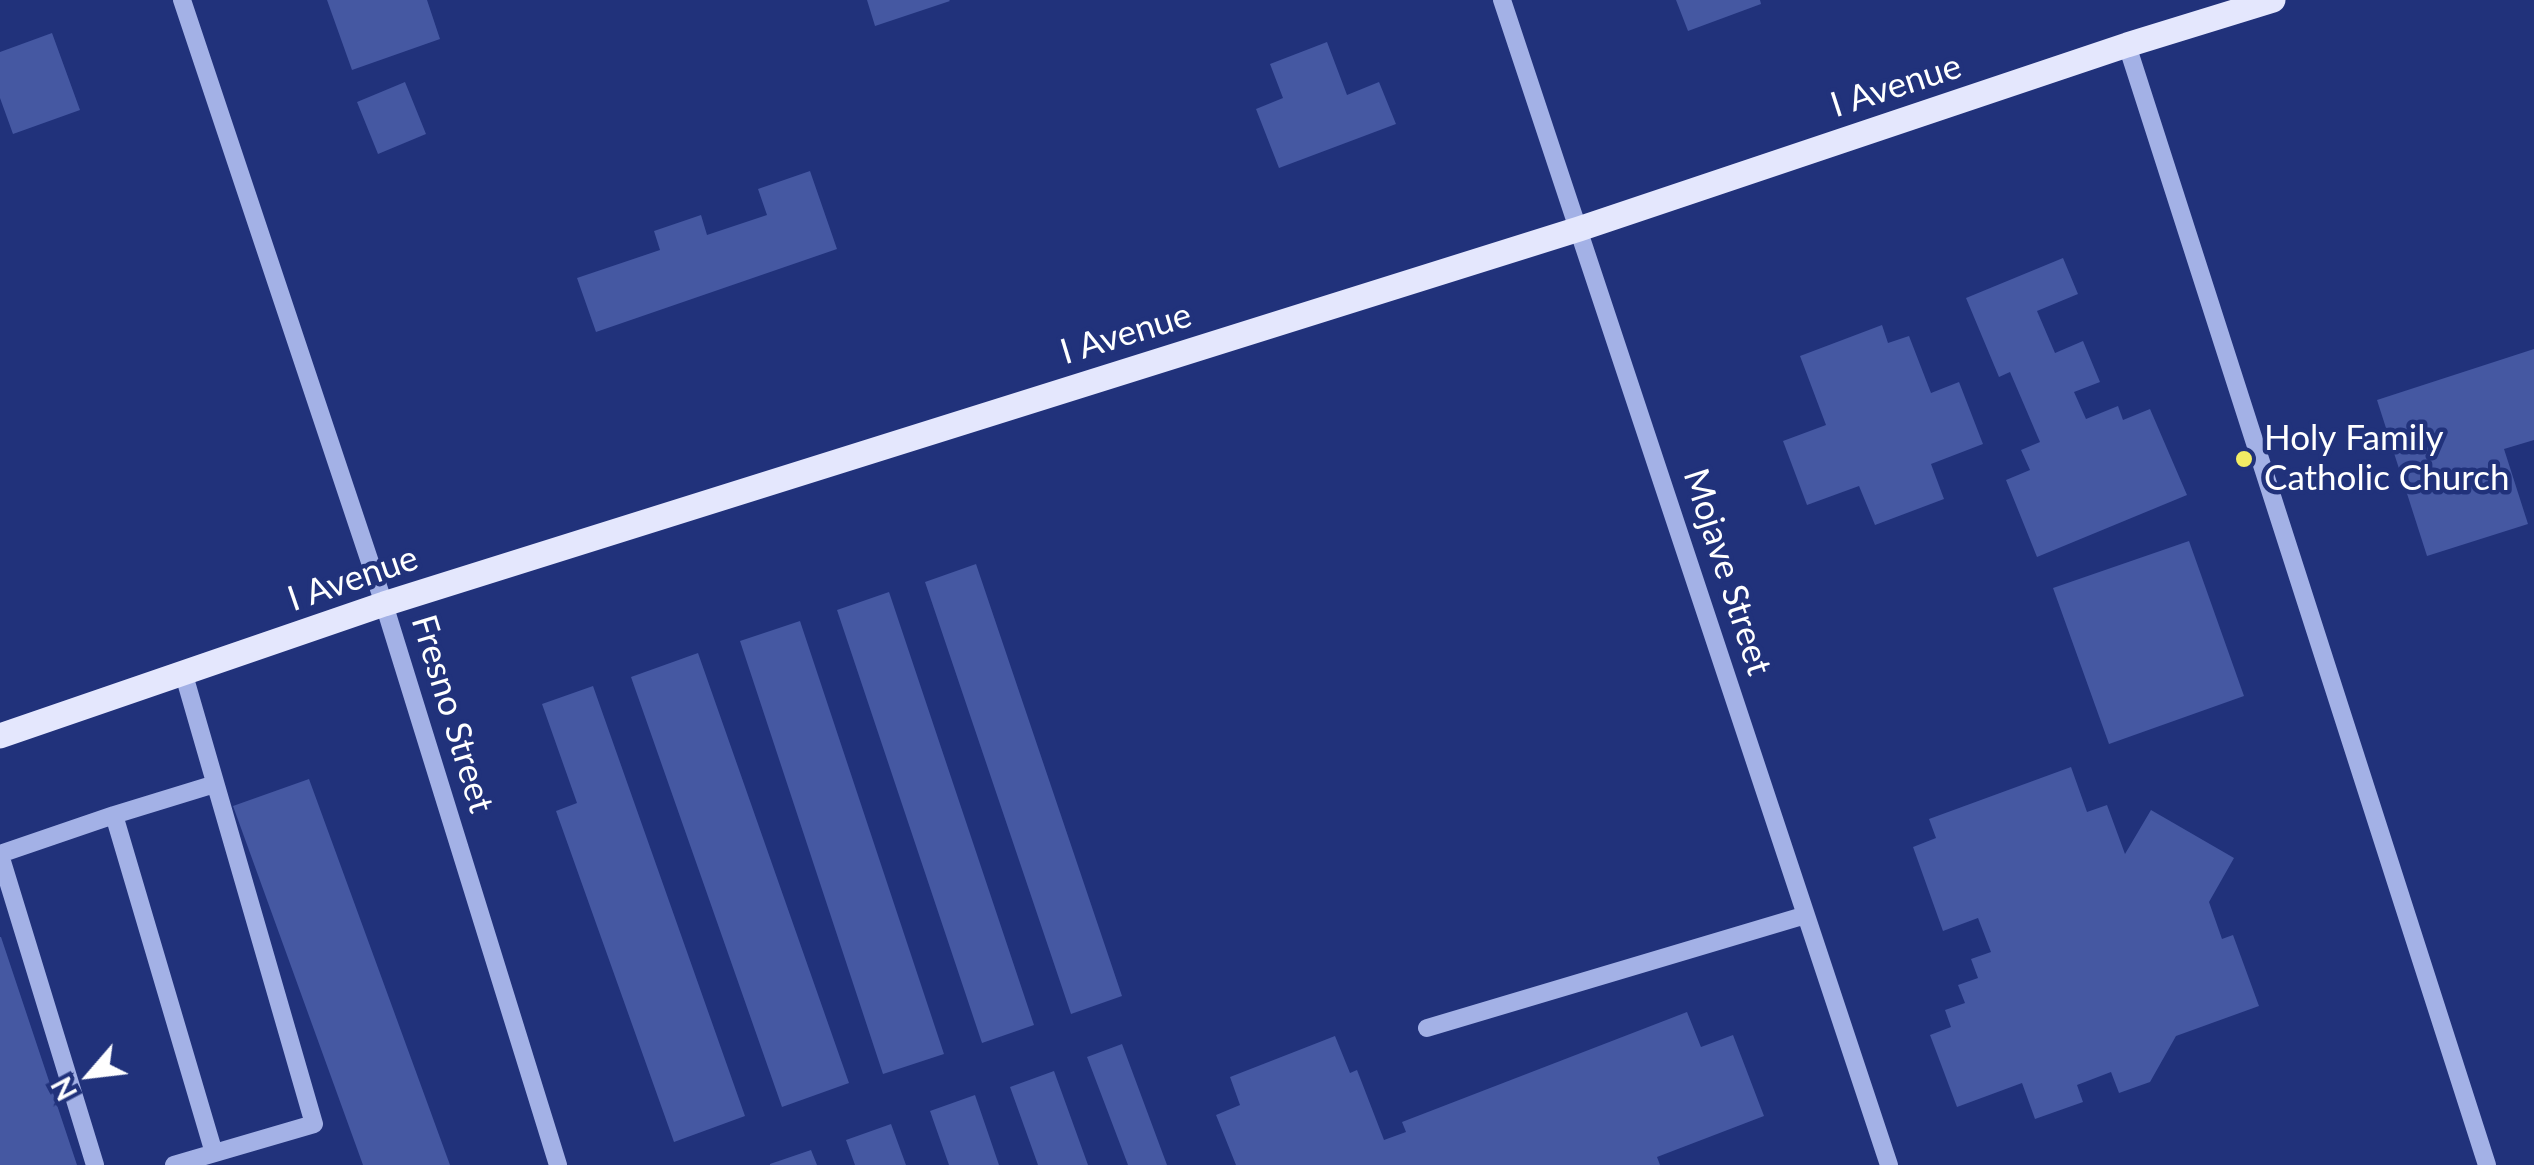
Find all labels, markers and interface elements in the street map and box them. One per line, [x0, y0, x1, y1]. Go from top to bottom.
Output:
street label: I Avenue [1825, 45, 1967, 127]
street label: I Avenue [1055, 294, 1197, 374]
place label: Holy Family Catholic Church [2264, 418, 2509, 500]
marker: Holy Family Catholic Church [2233, 448, 2255, 470]
street label: Mojave Street [1674, 464, 1780, 680]
street label: I Avenue [283, 537, 423, 621]
street label: Fresno Street [402, 610, 502, 818]
north arrow [40, 1025, 140, 1125]
text: N [43, 1072, 84, 1107]

